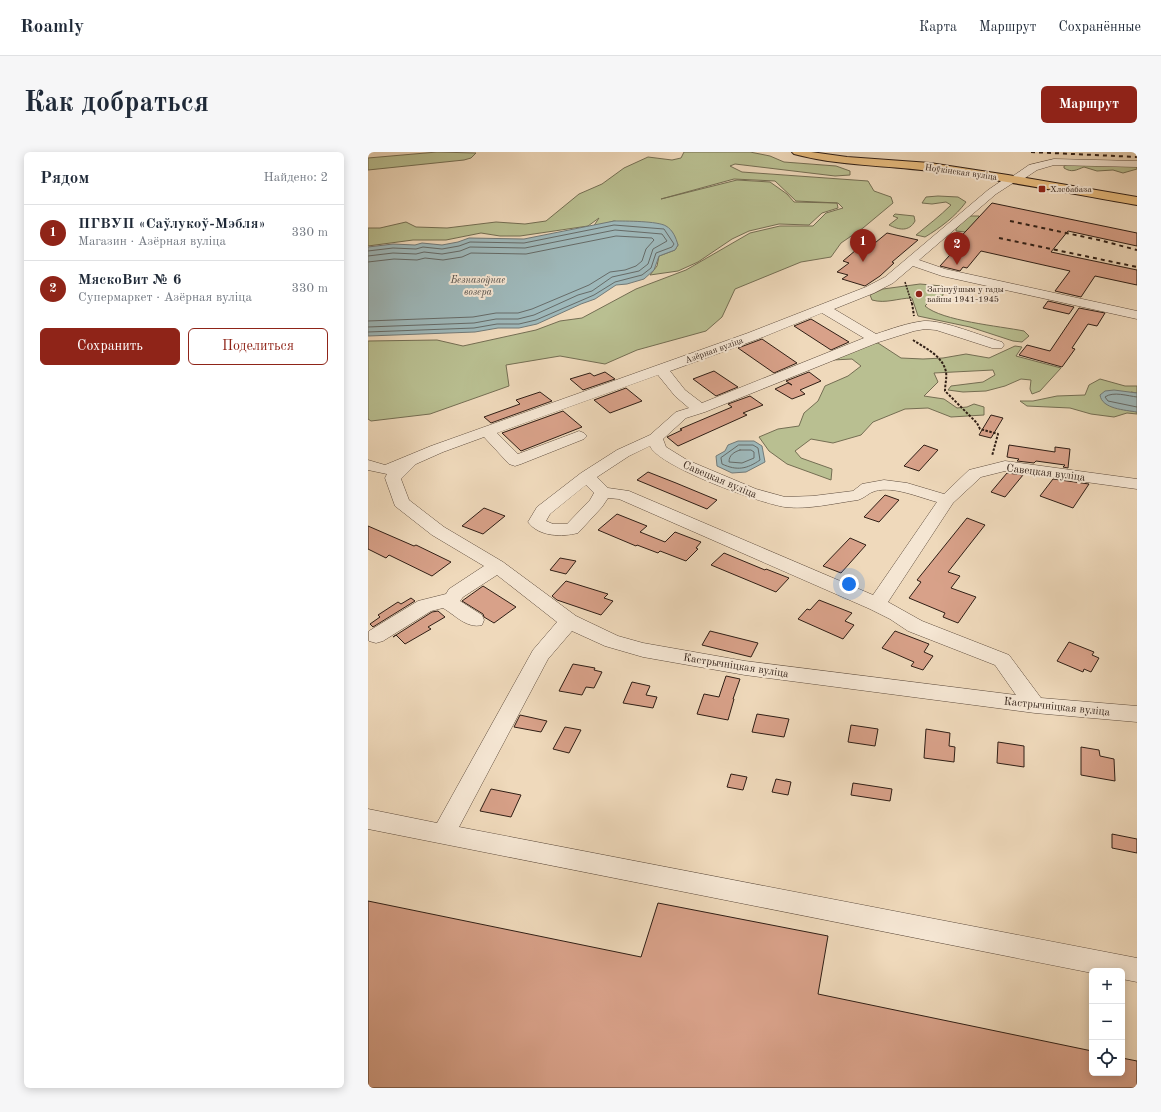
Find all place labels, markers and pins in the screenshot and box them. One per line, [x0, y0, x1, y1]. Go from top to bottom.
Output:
marker: Хлебабаза [1037, 184, 1047, 194]
place label: Хлебабаза [1050, 185, 1092, 194]
pin: 1 [850, 229, 876, 262]
pin: 2 [944, 232, 970, 265]
place label: Загінуўшым у гады вайны 1941-1945 [927, 285, 1004, 304]
marker: Загінуўшым у гады вайны 1941-1945 [914, 289, 924, 299]

